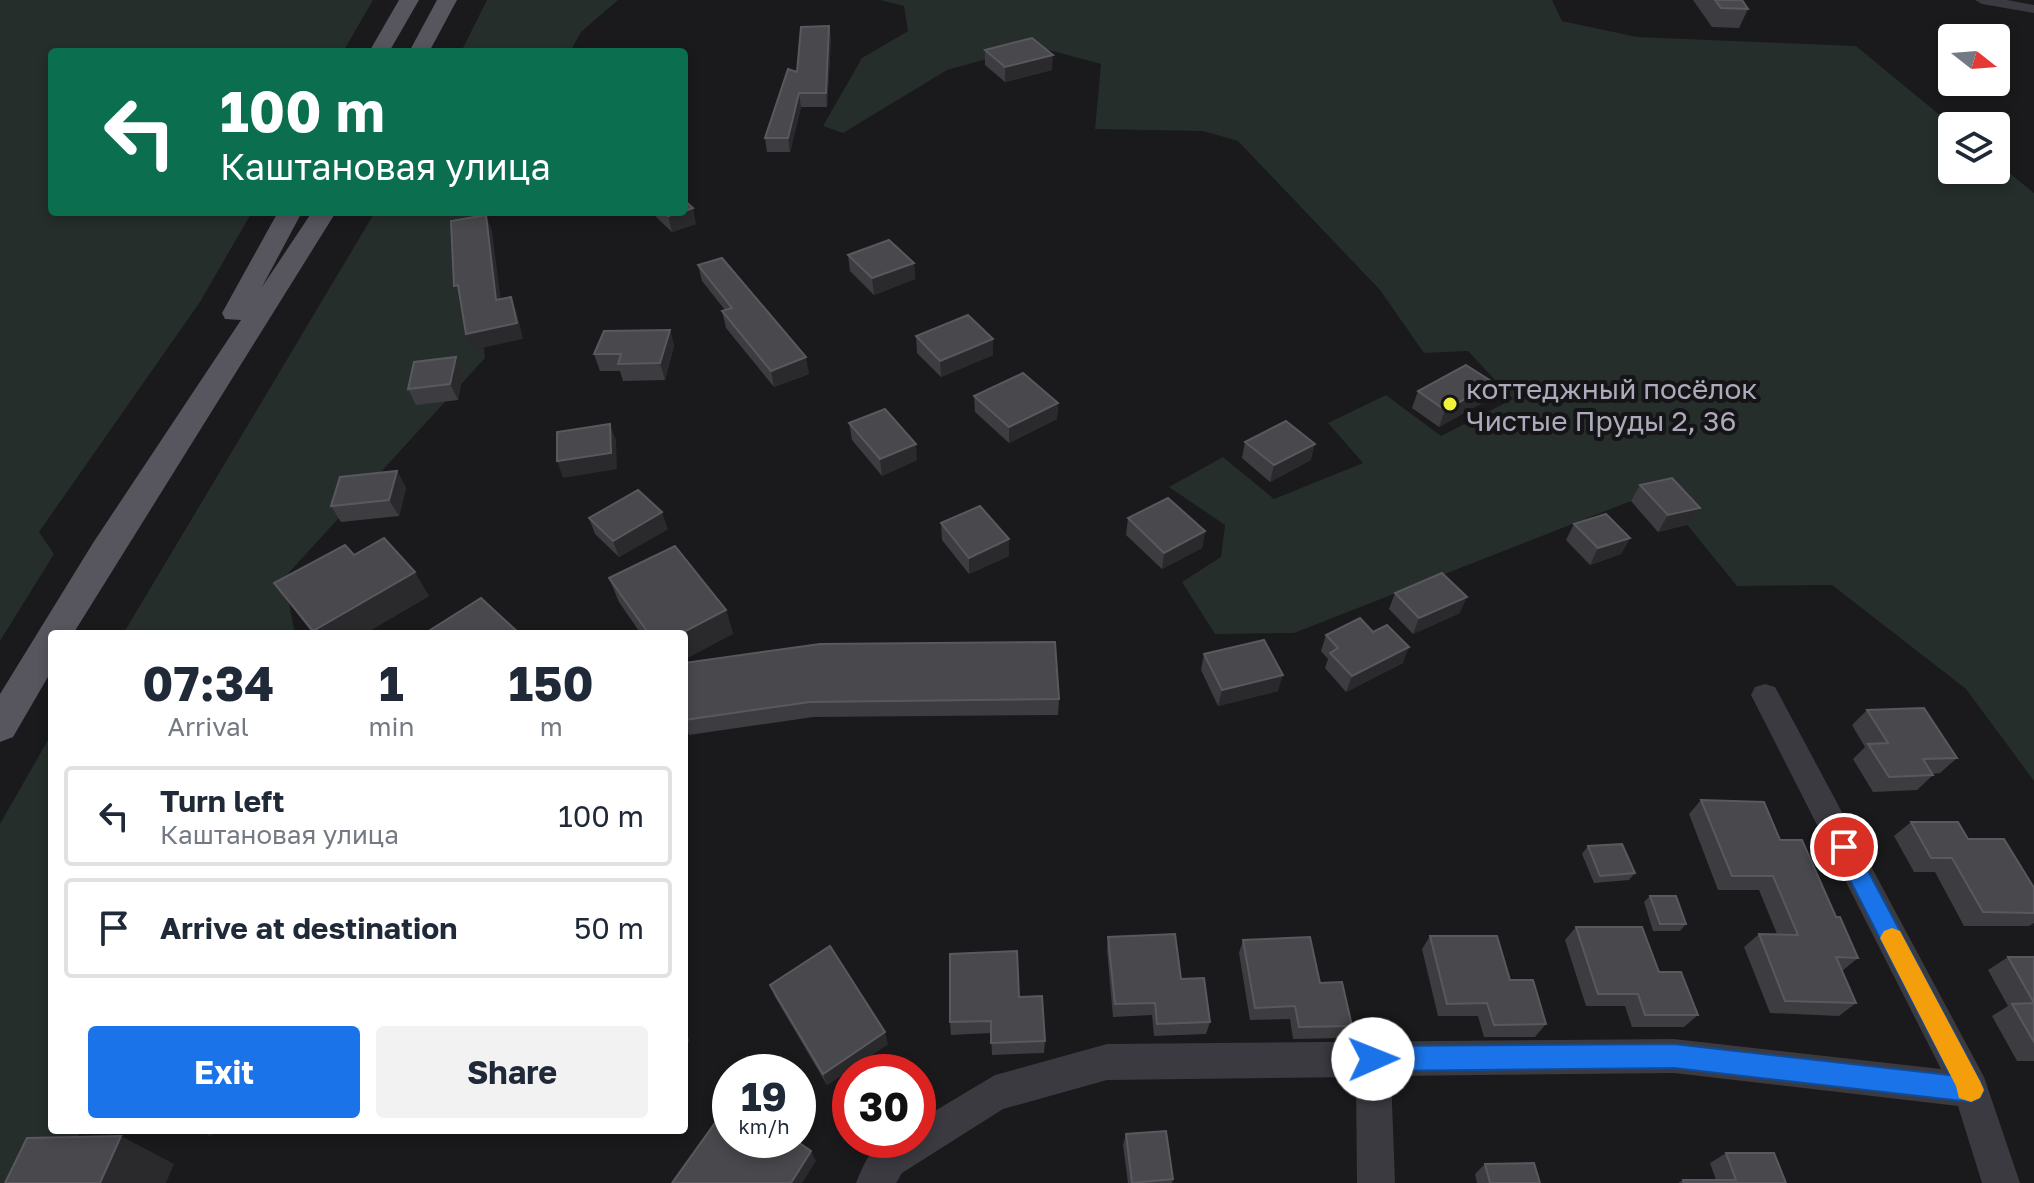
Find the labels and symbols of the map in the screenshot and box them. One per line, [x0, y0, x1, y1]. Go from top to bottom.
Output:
north arrow [1938, 24, 2010, 96]
place label: коттеджный посёлок Чистые Пруды 2, 36 [1466, 372, 1757, 437]
marker: коттеджный посёлок Чистые Пруды 2, 36 [1441, 395, 1459, 413]
pin [1810, 813, 1878, 881]
position arrow [1331, 1017, 1415, 1101]
speed limit sign: 30 [832, 1054, 936, 1158]

